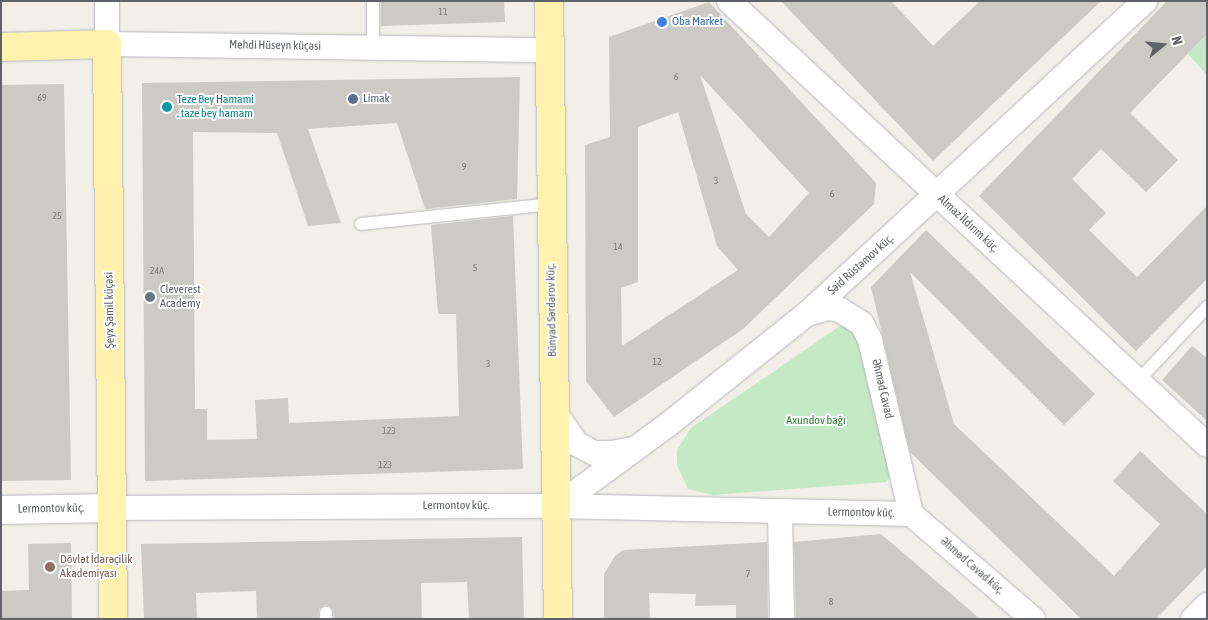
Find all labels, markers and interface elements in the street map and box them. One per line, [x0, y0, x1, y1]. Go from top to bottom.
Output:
house number: 11 [438, 6, 448, 18]
place label: Oba Market [672, 15, 723, 29]
marker: Oba Market [656, 16, 668, 28]
north arrow [1138, 20, 1188, 70]
text: N [1168, 34, 1186, 47]
street label: Mehdi Hüseyn küçəsi [229, 38, 321, 54]
house number: 6 [674, 71, 678, 83]
house number: 69 [37, 92, 47, 104]
place label: Limak [363, 92, 390, 106]
place label: Teze Bey Hamami . taze bey hamam [177, 93, 254, 121]
marker: Limak [347, 93, 359, 105]
marker: Teze Bey Hamami . taze bey hamam [161, 101, 173, 113]
house number: 9 [462, 161, 466, 173]
house number: 3 [714, 175, 718, 187]
house number: 6 [830, 188, 834, 200]
street label: Almaz İldırım küç. [935, 192, 1001, 256]
house number: 25 [52, 210, 62, 222]
street label: Səid Rüstəmov küç. [825, 232, 897, 298]
house number: 14 [613, 241, 623, 253]
house number: 5 [473, 262, 477, 274]
street label: Bünyad Sərdarov küç. [544, 263, 560, 357]
house number: 24A [150, 265, 164, 277]
street label: Şeyx Şamil küçəsi [102, 272, 118, 348]
place label: Cleverest Academy [160, 283, 201, 311]
marker: Cleverest Academy [144, 291, 156, 303]
house number: 12 [652, 356, 662, 368]
house number: 3 [486, 358, 490, 370]
street label: Əhməd Cavad [868, 358, 896, 420]
park label: Axundov bağı [786, 414, 846, 428]
house number: 123 [382, 425, 396, 437]
house number: 123 [378, 459, 392, 471]
street label: Lermontov küç. [423, 499, 489, 513]
street label: Lermontov küç. [17, 501, 85, 517]
street label: Lermontov küç. [827, 505, 895, 521]
street label: Əhməd Cavad küç. [937, 534, 1007, 598]
place label: Dövlət İdarəçilik Akademiyası [60, 553, 133, 581]
marker: Dövlət İdarəçilik Akademiyası [44, 561, 56, 573]
house number: 7 [746, 568, 750, 580]
house number: 8 [829, 596, 833, 608]

